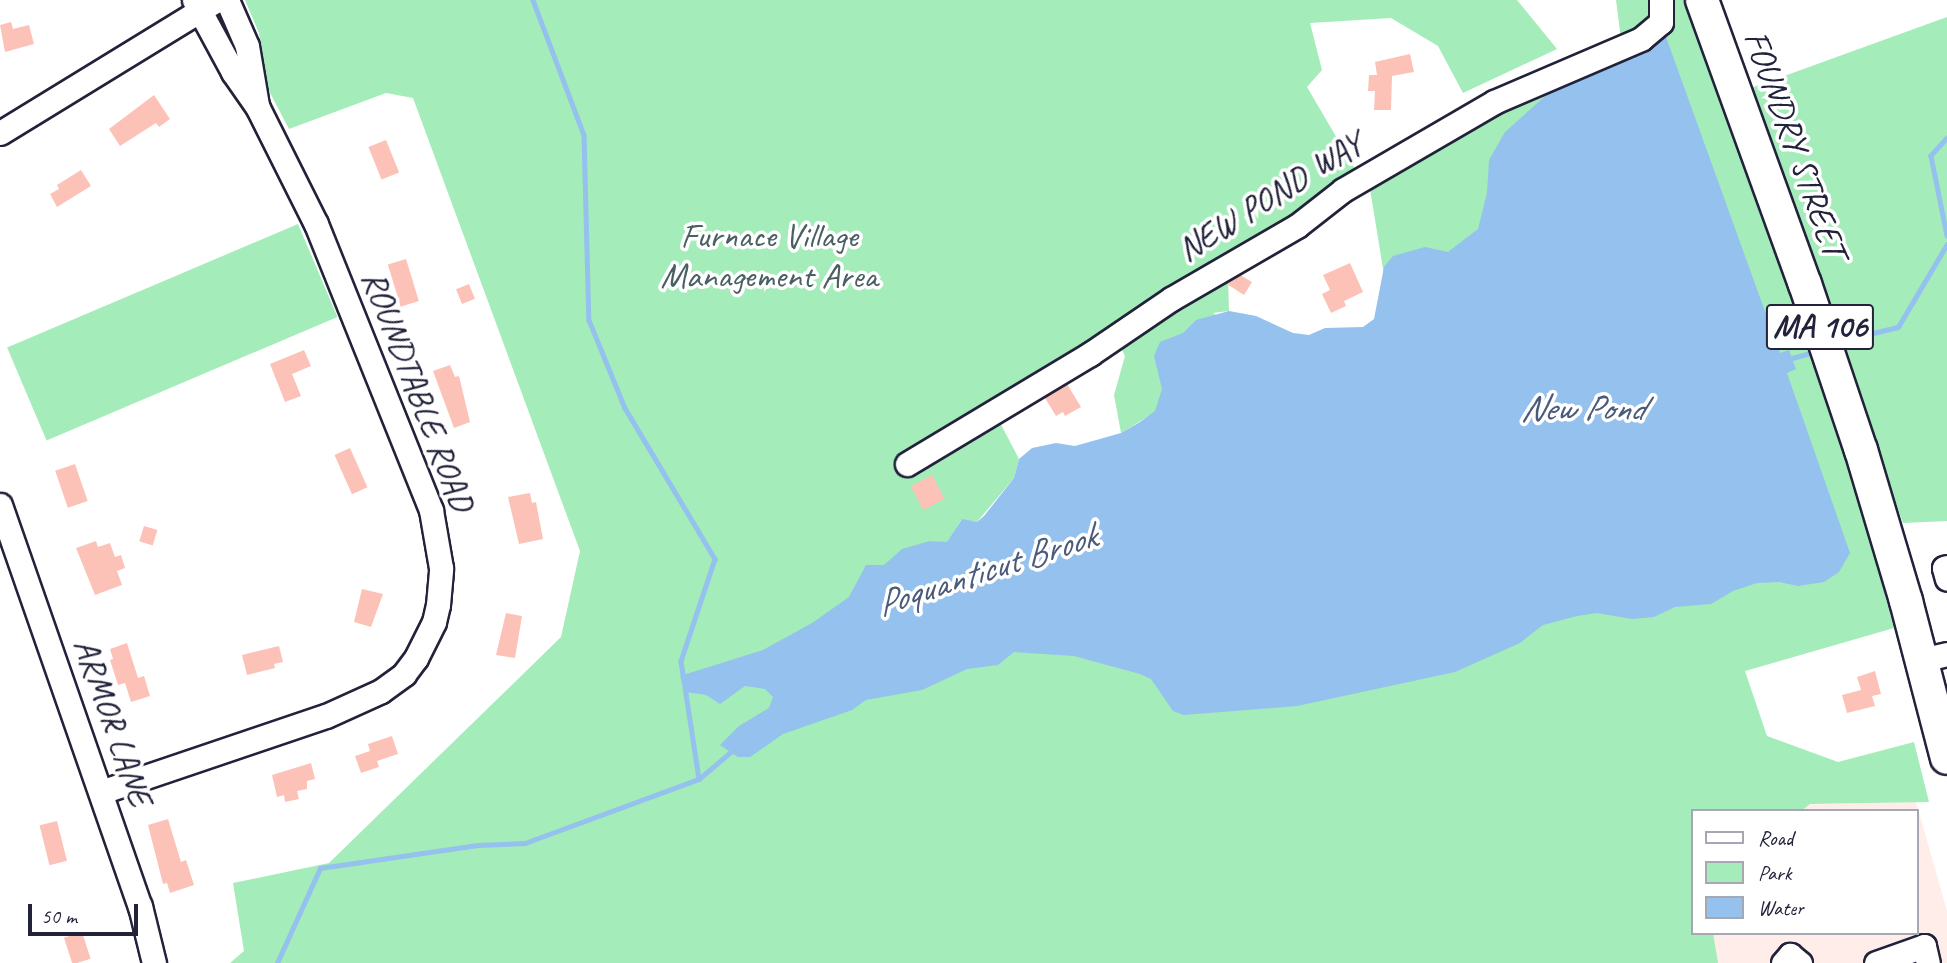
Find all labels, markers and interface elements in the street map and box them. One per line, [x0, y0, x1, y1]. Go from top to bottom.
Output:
street label: FOUNDRY STREET [1735, 25, 1855, 263]
street label: NEW POND WAY [1169, 123, 1371, 271]
park label: Furnace Village Management Area [661, 215, 877, 297]
street label: ROUNDTABLE ROAD [352, 264, 484, 518]
road number: MA 106 [1766, 298, 1874, 356]
water label: New Pond [1521, 386, 1643, 430]
water label: Poquanticut Brook [871, 514, 1101, 626]
street label: ARMOR LANE [65, 632, 161, 812]
legend [1692, 809, 1919, 935]
text: Road [1758, 825, 1793, 851]
text: Park [1758, 860, 1791, 886]
scale bar [32, 890, 142, 934]
text: Water [1758, 895, 1804, 921]
text: 50 m [41, 903, 77, 929]

